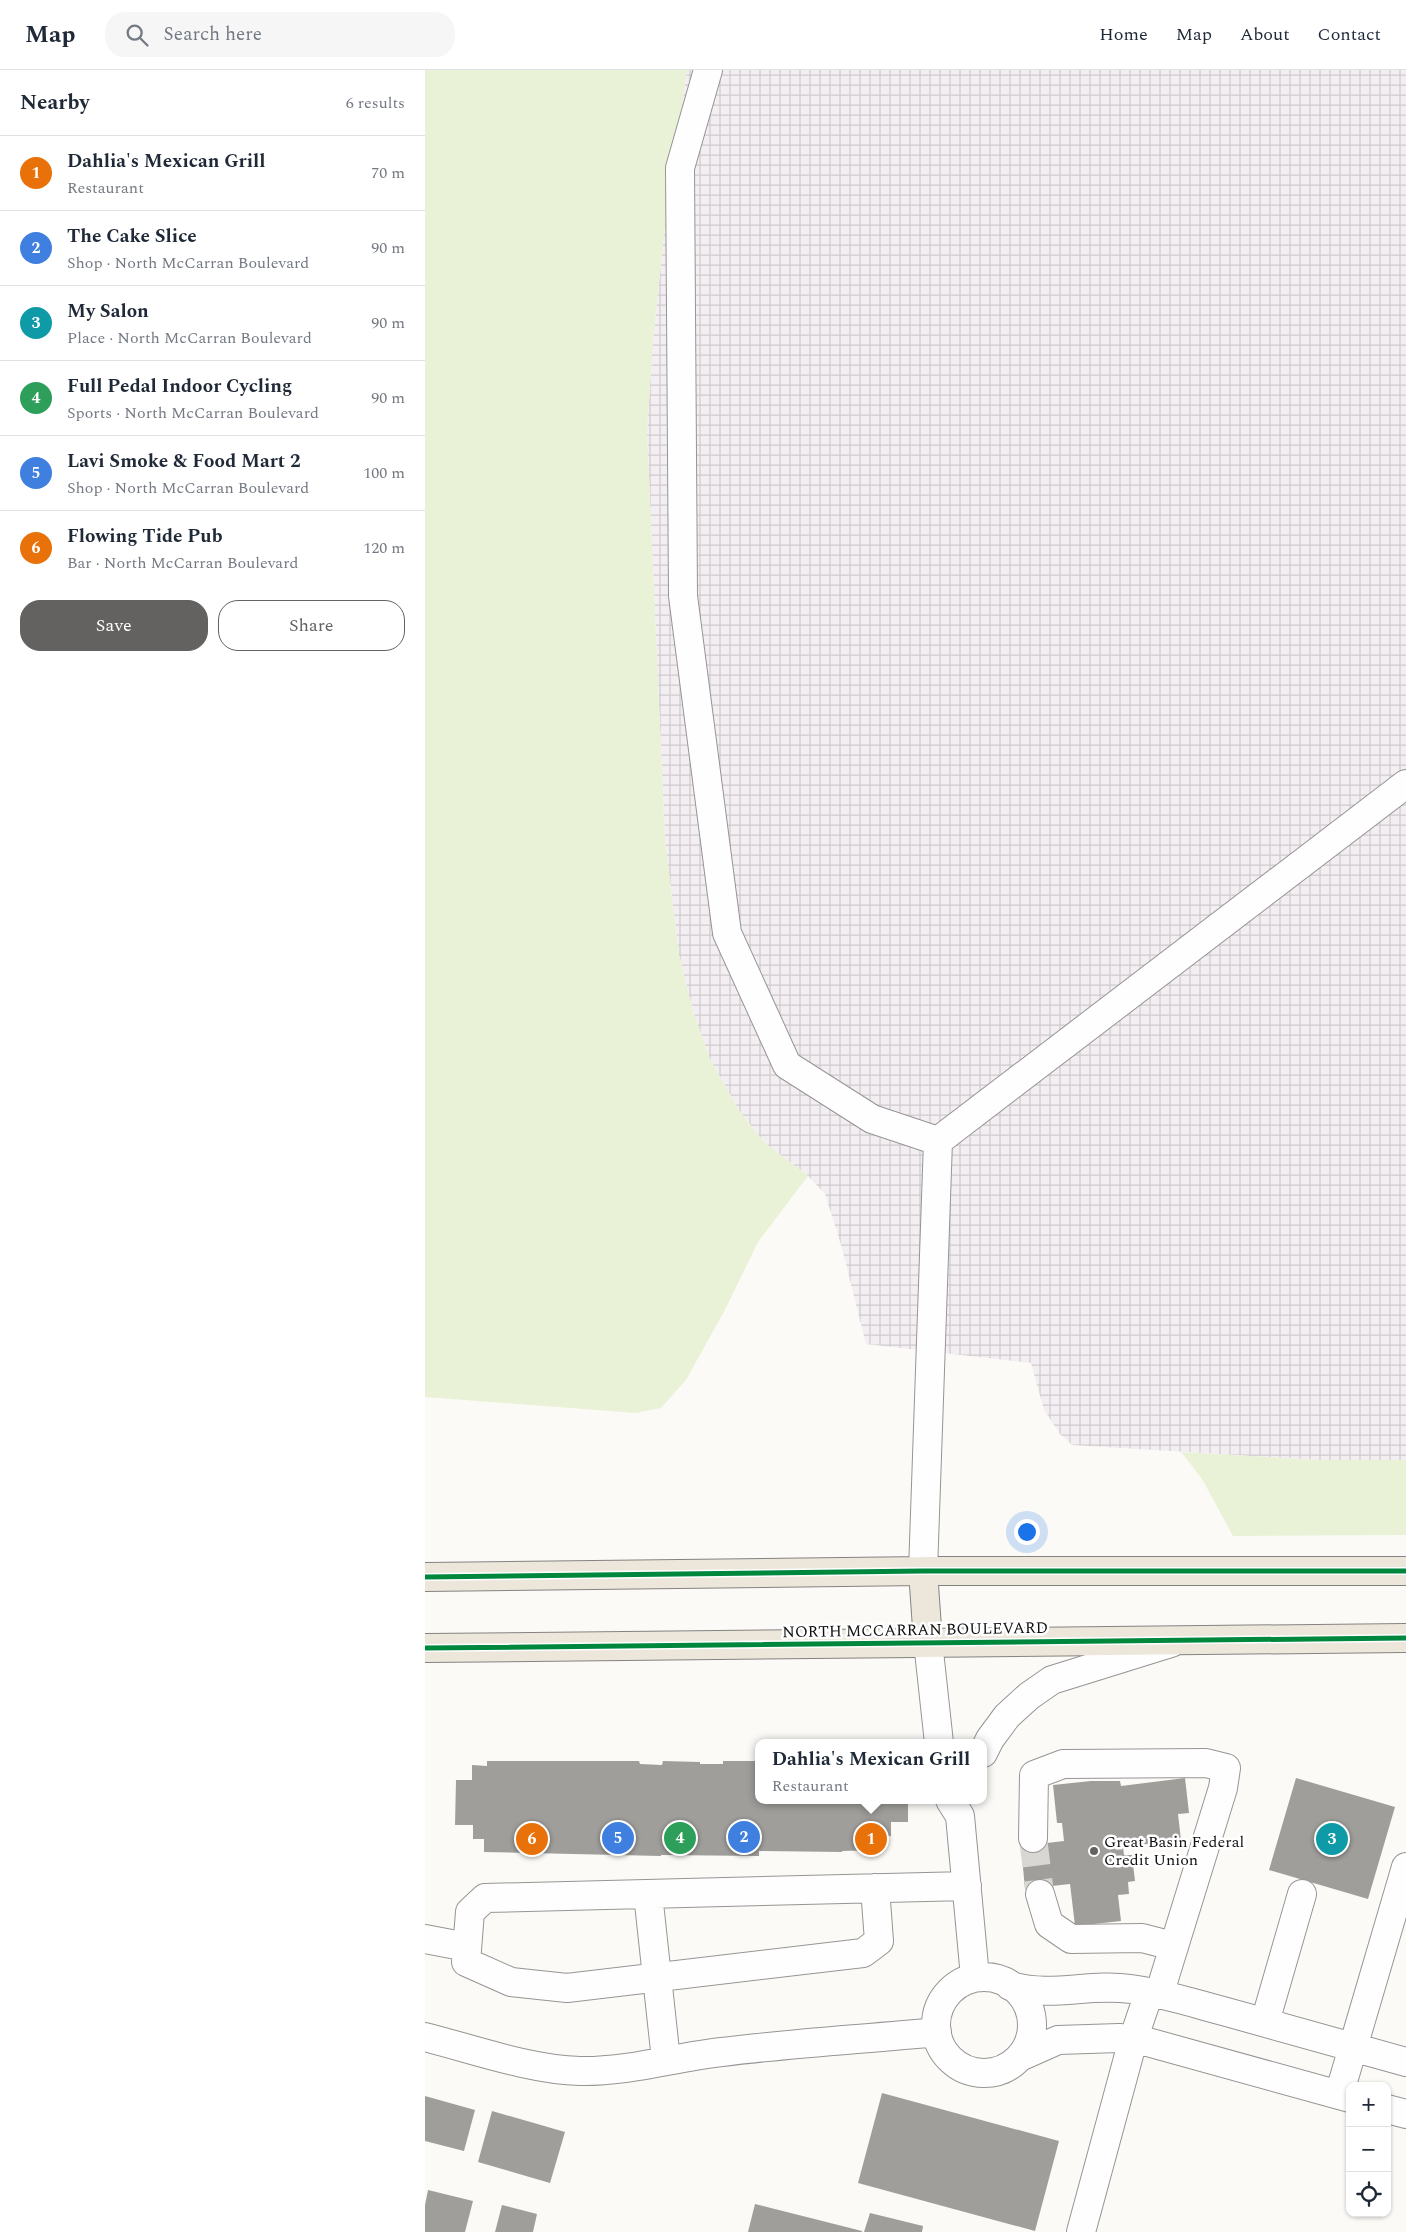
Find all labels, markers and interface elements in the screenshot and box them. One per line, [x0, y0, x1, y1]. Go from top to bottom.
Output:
search box [105, 12, 455, 57]
text: Map [25, 17, 75, 53]
text: Search here [163, 20, 262, 49]
icon: search [123, 21, 151, 49]
text: Home [1099, 21, 1148, 48]
text: Map [1176, 21, 1212, 48]
text: About [1240, 21, 1290, 48]
text: Contact [1318, 21, 1381, 48]
text: Nearby [20, 87, 90, 119]
text: 6 results [346, 91, 405, 115]
text: Dahlia's Mexican Grill [67, 147, 265, 176]
text: 1 [32, 161, 40, 185]
text: 70 m [371, 161, 405, 185]
text: Restaurant [67, 176, 144, 200]
text: The Cake Slice [67, 222, 197, 251]
text: 2 [32, 236, 40, 260]
text: 90 m [371, 236, 405, 260]
text: Shop · North McCarran Boulevard [67, 251, 309, 275]
text: My Salon [67, 297, 149, 326]
text: 3 [32, 311, 40, 335]
text: 90 m [371, 311, 405, 335]
text: Place · North McCarran Boulevard [67, 326, 312, 350]
text: Full Pedal Indoor Cycling [67, 372, 292, 401]
text: 4 [32, 386, 40, 410]
text: 90 m [371, 386, 405, 410]
text: Sports · North McCarran Boulevard [67, 401, 319, 425]
text: Lavi Smoke & Food Mart 2 [67, 447, 301, 476]
text: 5 [32, 461, 40, 485]
text: 100 m [363, 461, 405, 485]
text: Shop · North McCarran Boulevard [67, 476, 309, 500]
text: Flowing Tide Pub [67, 522, 222, 551]
text: 6 [32, 536, 40, 560]
text: 120 m [363, 536, 405, 560]
text: Bar · North McCarran Boulevard [67, 551, 298, 575]
button: Save [20, 600, 208, 651]
button: Share [218, 600, 405, 651]
your location [1014, 1519, 1040, 1545]
street label: NORTH MCCARRAN BOULEVARD [782, 1616, 1048, 1644]
popup [755, 1739, 987, 1804]
text: Dahlia's Mexican Grill [772, 1745, 970, 1774]
text: Restaurant [772, 1774, 849, 1798]
pin: 2 [728, 1818, 760, 1856]
pin: 5 [602, 1819, 634, 1857]
pin: 4 [664, 1819, 696, 1857]
pin: 6 [516, 1820, 548, 1858]
pin: 1 [855, 1820, 887, 1858]
pin: 3 [1316, 1820, 1348, 1858]
place label: Great Basin Federal Credit Union [1104, 1830, 1244, 1872]
marker: Great Basin Federal Credit Union [1088, 1845, 1100, 1857]
map controls [1346, 2082, 1391, 2217]
button: + [1346, 2082, 1391, 2127]
button: − [1346, 2127, 1391, 2172]
button: locate [1346, 2172, 1391, 2217]

